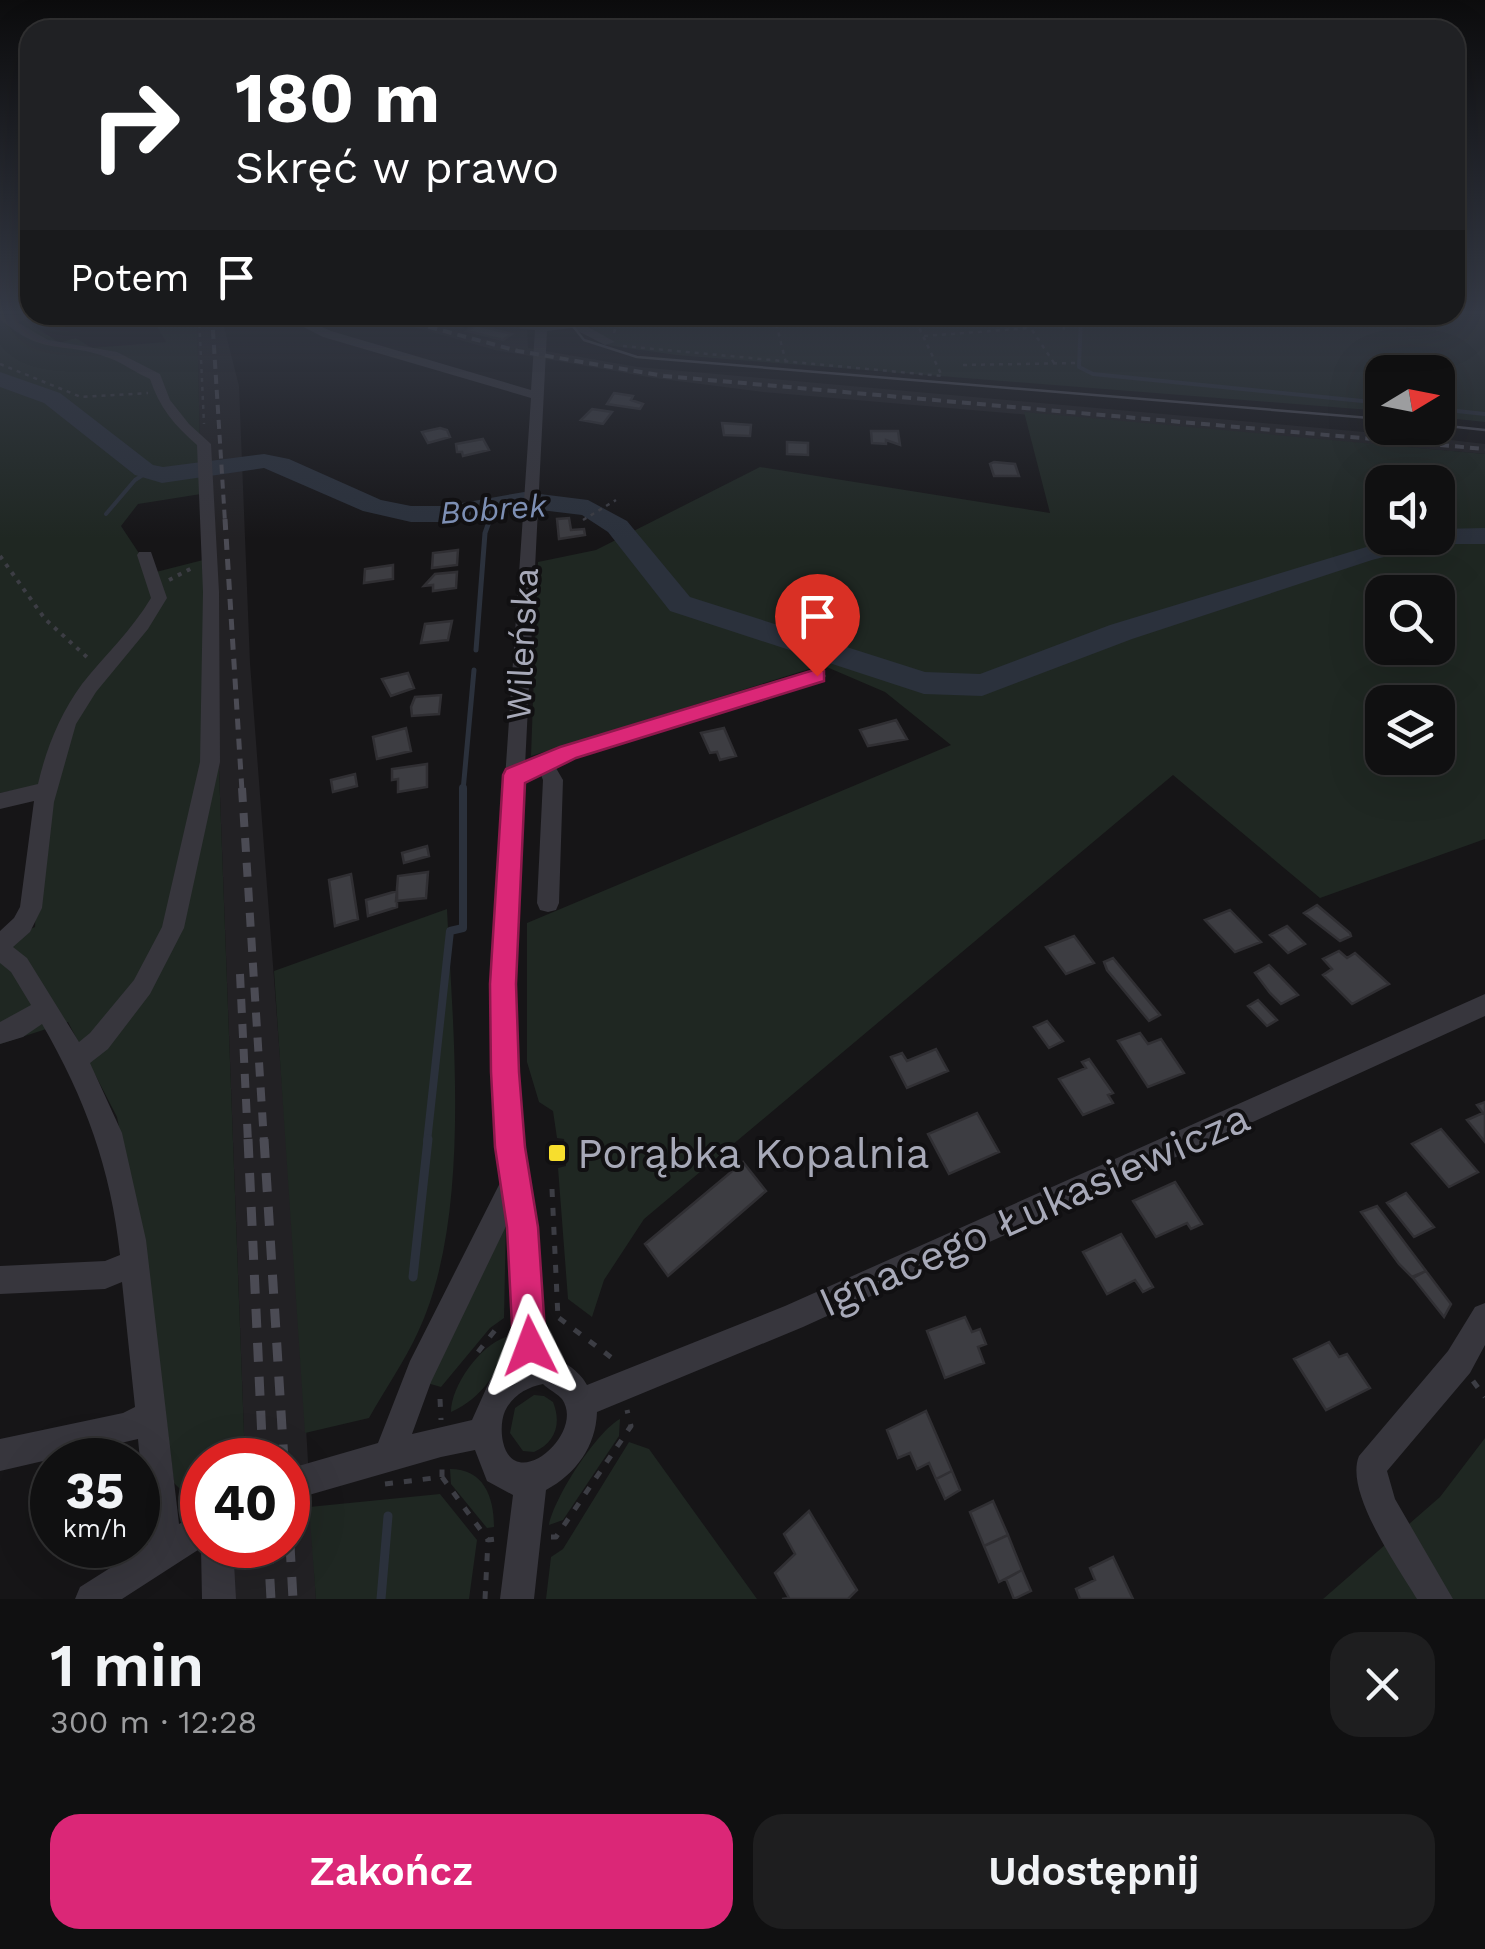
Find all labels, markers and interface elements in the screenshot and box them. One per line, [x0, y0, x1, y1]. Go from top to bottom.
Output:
text: 180 m [235, 57, 440, 139]
icon: right [70, 60, 200, 190]
text: Skręć w prawo [235, 141, 559, 194]
icon: arrive [209, 250, 264, 305]
text: Potem [70, 256, 189, 300]
north arrow [1365, 355, 1455, 445]
map controls [1365, 355, 1455, 775]
button: sound [1365, 465, 1455, 555]
water label: Bobrek [438, 486, 549, 532]
street label: Wileńska [497, 566, 547, 722]
pin [775, 574, 860, 677]
button: search [1365, 575, 1455, 665]
icon: arrive [790, 589, 845, 644]
button: layers [1365, 685, 1455, 775]
street label: Ignacego Łukasiewicza [811, 1092, 1257, 1327]
place label: Porąbka Kopalnia [577, 1129, 930, 1178]
marker: Porąbka Kopalnia [546, 1142, 568, 1164]
position arrow [478, 1294, 582, 1398]
speed limit sign: 40 [180, 1438, 310, 1568]
text: 35 [66, 1461, 124, 1520]
text: km/h [63, 1514, 127, 1543]
text: 1 min [50, 1630, 204, 1701]
button: close [1330, 1632, 1435, 1737]
text: 300 m · 12:28 [50, 1703, 257, 1741]
button: Zakończ [50, 1814, 733, 1929]
button: Udostępnij [753, 1814, 1435, 1929]

